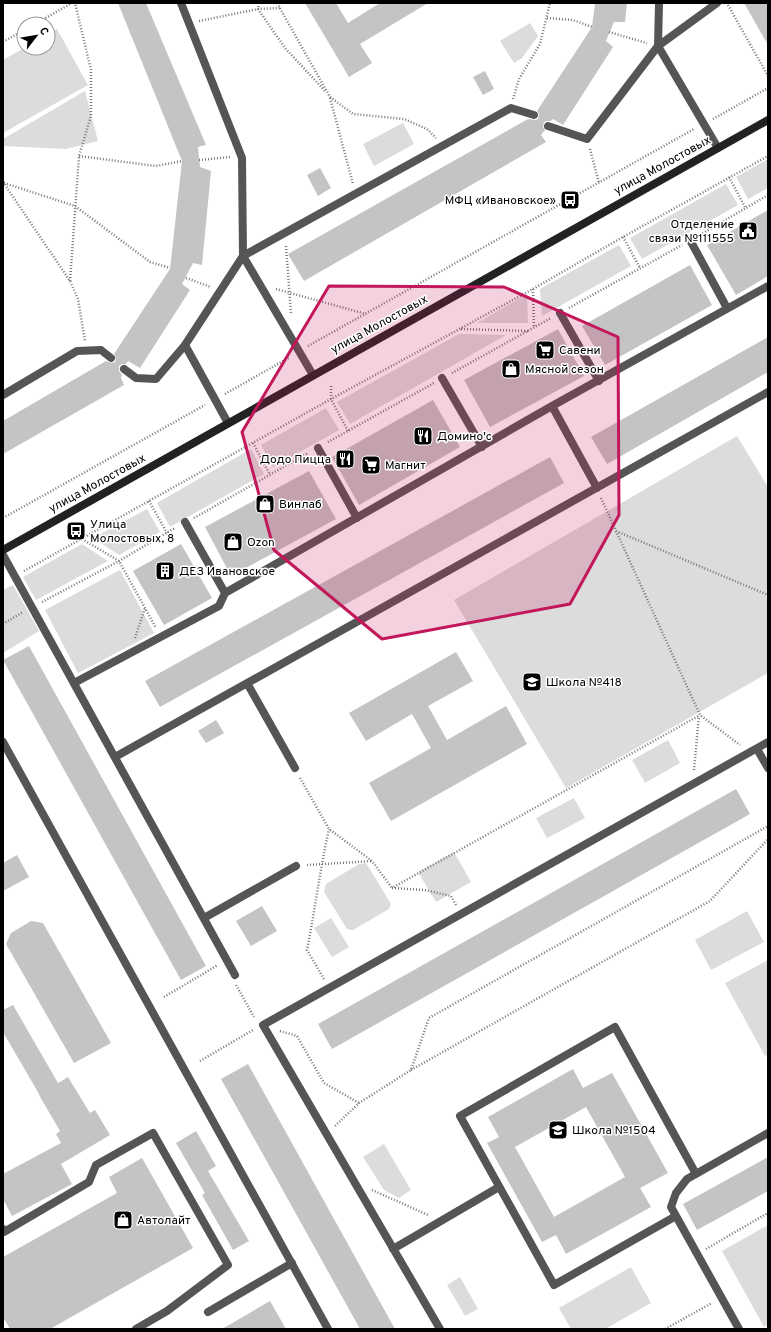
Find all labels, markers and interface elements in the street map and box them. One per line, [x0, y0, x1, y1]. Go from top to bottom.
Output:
north arrow [16, 16, 56, 56]
text: С [36, 25, 52, 38]
street label: улица Молостовых [611, 133, 714, 199]
bus stop icon: МФЦ «Ивановское» [559, 189, 581, 211]
place label: МФЦ «Ивановское» [445, 193, 556, 209]
place label: Отделение связи №111555 [649, 217, 734, 247]
public building icon: Отделение связи №111555 [737, 220, 759, 242]
street label: улица Молостовых [328, 292, 431, 358]
supermarket icon: Савени [534, 339, 556, 361]
place label: Савени [559, 343, 601, 359]
shop icon: Мясной сезон [500, 358, 522, 380]
place label: Мясной сезон [525, 362, 604, 378]
restaurant icon: Домино'c [412, 425, 434, 447]
place label: Домино'c [437, 429, 492, 445]
restaurant icon: Додо Пицца [334, 448, 356, 470]
street label: улица Молостовых [46, 451, 149, 517]
place label: Додо Пицца [260, 452, 331, 468]
supermarket icon: Магнит [360, 454, 382, 476]
place label: Магнит [385, 458, 426, 474]
shop icon: Винлаб [254, 493, 276, 515]
place label: Винлаб [279, 497, 322, 513]
place label: Улица Молостовых, 8 [90, 517, 174, 547]
bus stop icon: Улица Молостовых, 8 [65, 520, 87, 542]
shop icon: Ozon [222, 531, 244, 553]
place label: Ozon [247, 535, 275, 551]
building icon: ДЕЗ Ивановское [154, 560, 176, 582]
place label: ДЕЗ Ивановское [179, 564, 275, 580]
school or university icon: Школа №418 [521, 671, 543, 693]
place label: Школа №418 [546, 675, 622, 691]
school or university icon: Школа №1504 [547, 1119, 569, 1141]
place label: Школа №1504 [572, 1123, 656, 1139]
shop icon: Автолайт [112, 1209, 134, 1231]
place label: Автолайт [137, 1213, 191, 1229]

